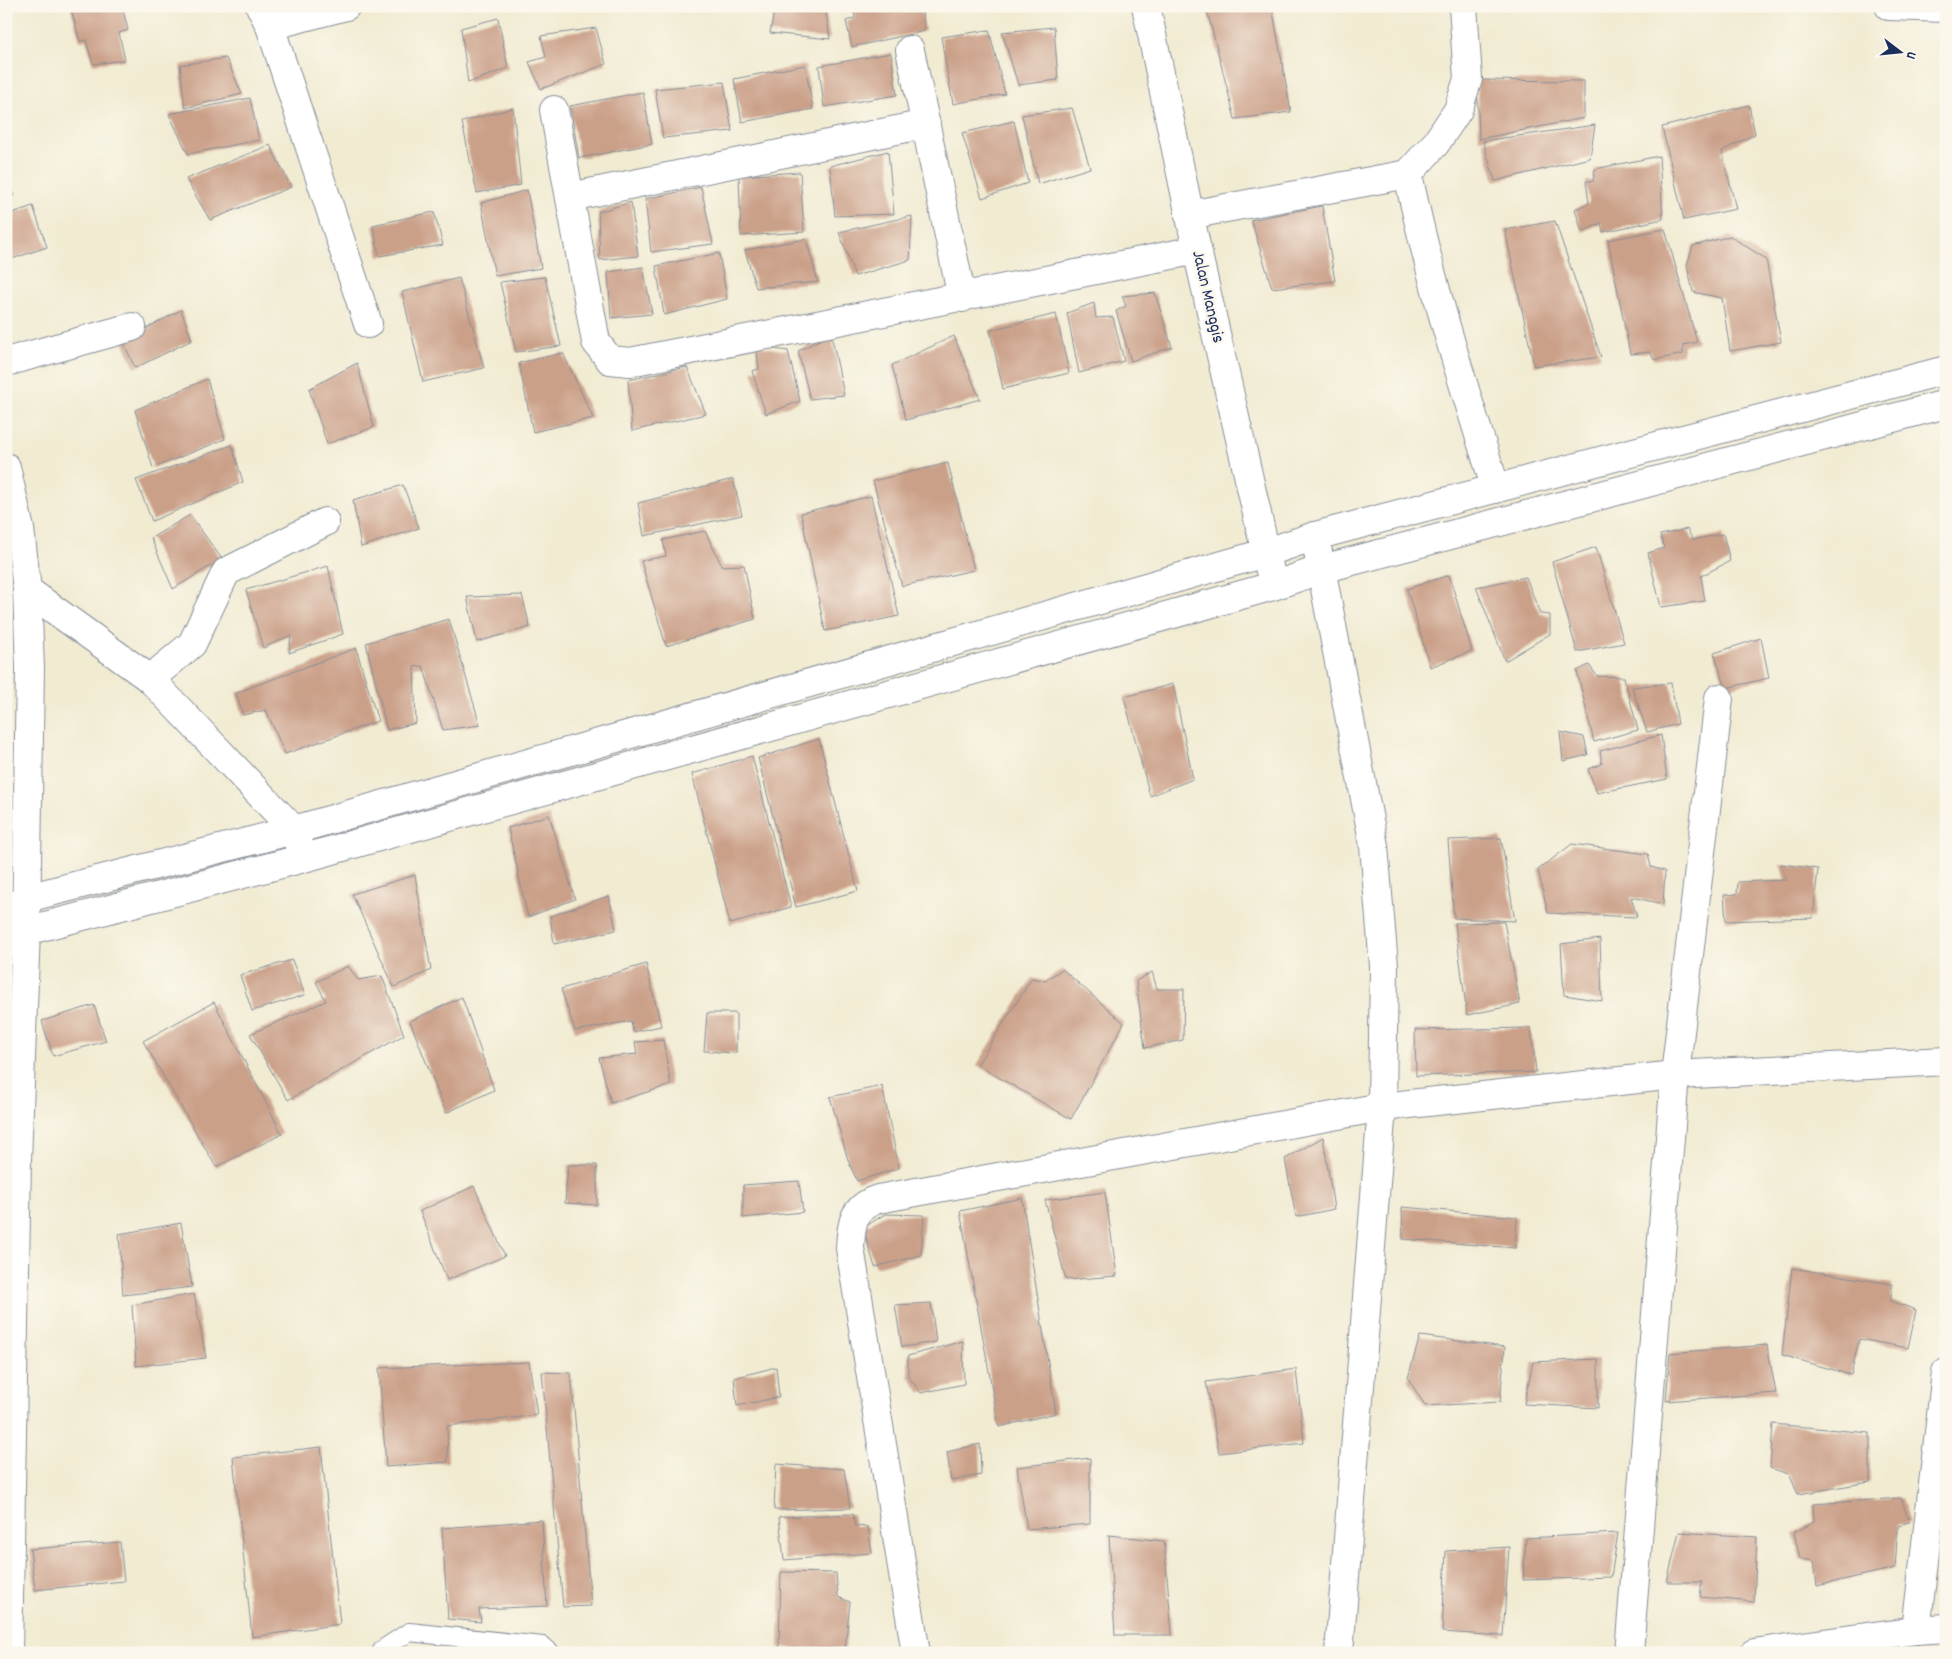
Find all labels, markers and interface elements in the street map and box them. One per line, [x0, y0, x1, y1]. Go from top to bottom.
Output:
north arrow [1874, 28, 1924, 78]
text: U [1900, 49, 1921, 61]
street label: Jalan Manggis [1184, 248, 1230, 346]

